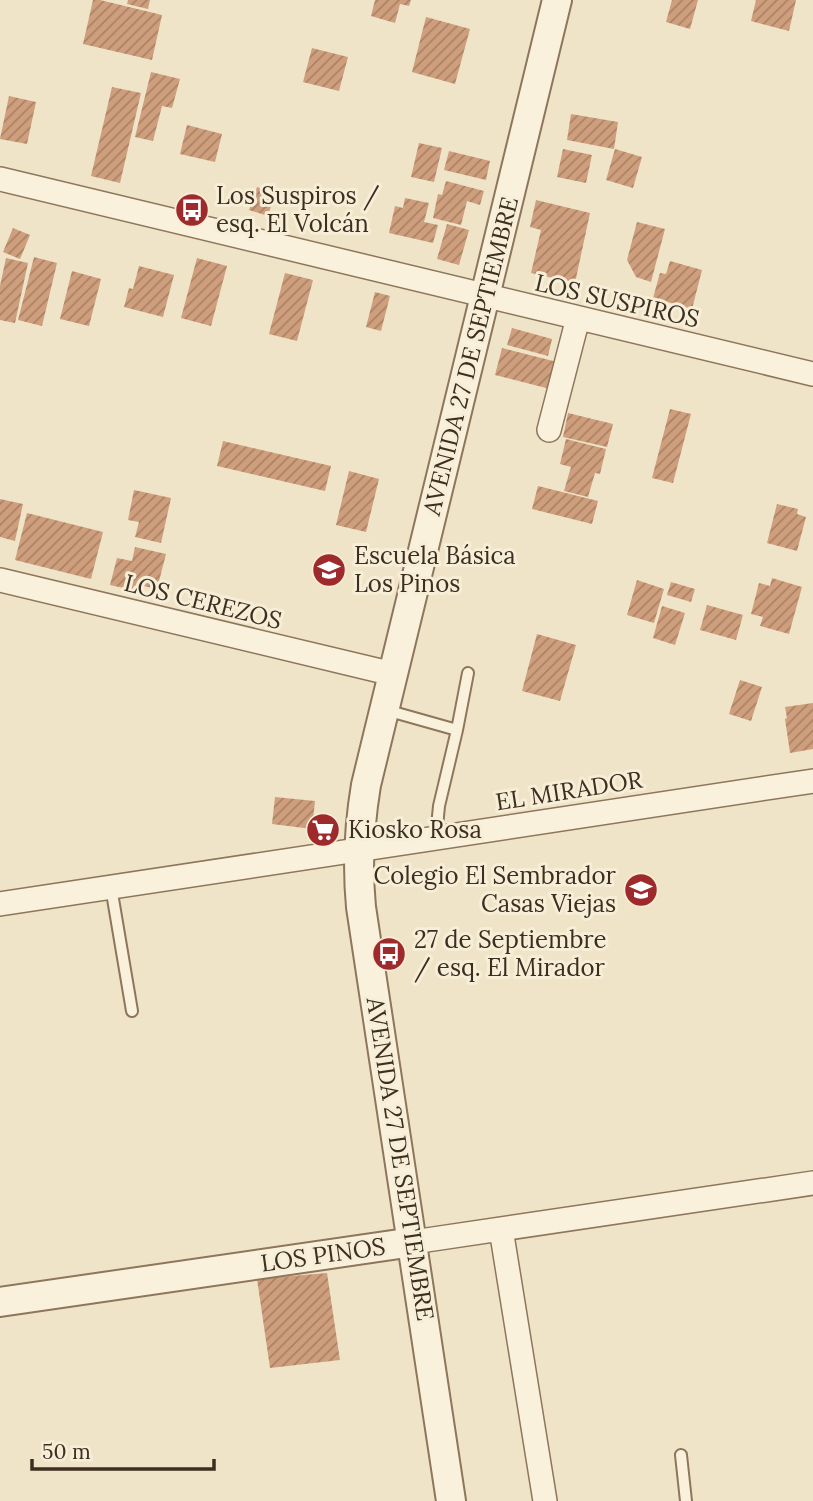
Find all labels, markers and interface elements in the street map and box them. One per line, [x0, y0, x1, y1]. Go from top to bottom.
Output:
place label: Los Suspiros / esq. El Volcán [216, 180, 380, 239]
bus stop icon: Los Suspiros / esq. El Volcán [173, 191, 211, 229]
street label: AVENIDA 27 DE SEPTIEMBRE [416, 193, 525, 519]
street label: LOS SUSPIROS [532, 267, 702, 334]
place label: Escuela Básica Los Pinos [354, 540, 516, 599]
school or university icon: Escuela Básica Los Pinos [310, 551, 348, 589]
street label: LOS CEREZOS [121, 567, 285, 636]
street label: EL MIRADOR [493, 763, 645, 817]
supermarket icon: Kiosko Rosa [304, 811, 342, 849]
place label: Kiosko Rosa [348, 814, 482, 845]
place label: Colegio El Sembrador Casas Viejas [374, 860, 617, 919]
school or university icon: Colegio El Sembrador Casas Viejas [622, 871, 660, 909]
place label: 27 de Septiembre / esq. El Mirador [414, 924, 607, 983]
bus stop icon: 27 de Septiembre / esq. El Mirador [370, 935, 408, 973]
street label: AVENIDA 27 DE SEPTIEMBRE [359, 994, 441, 1323]
street label: LOS PINOS [259, 1230, 387, 1279]
scale bar [32, 1428, 214, 1472]
text: 50 m [42, 1438, 91, 1465]

